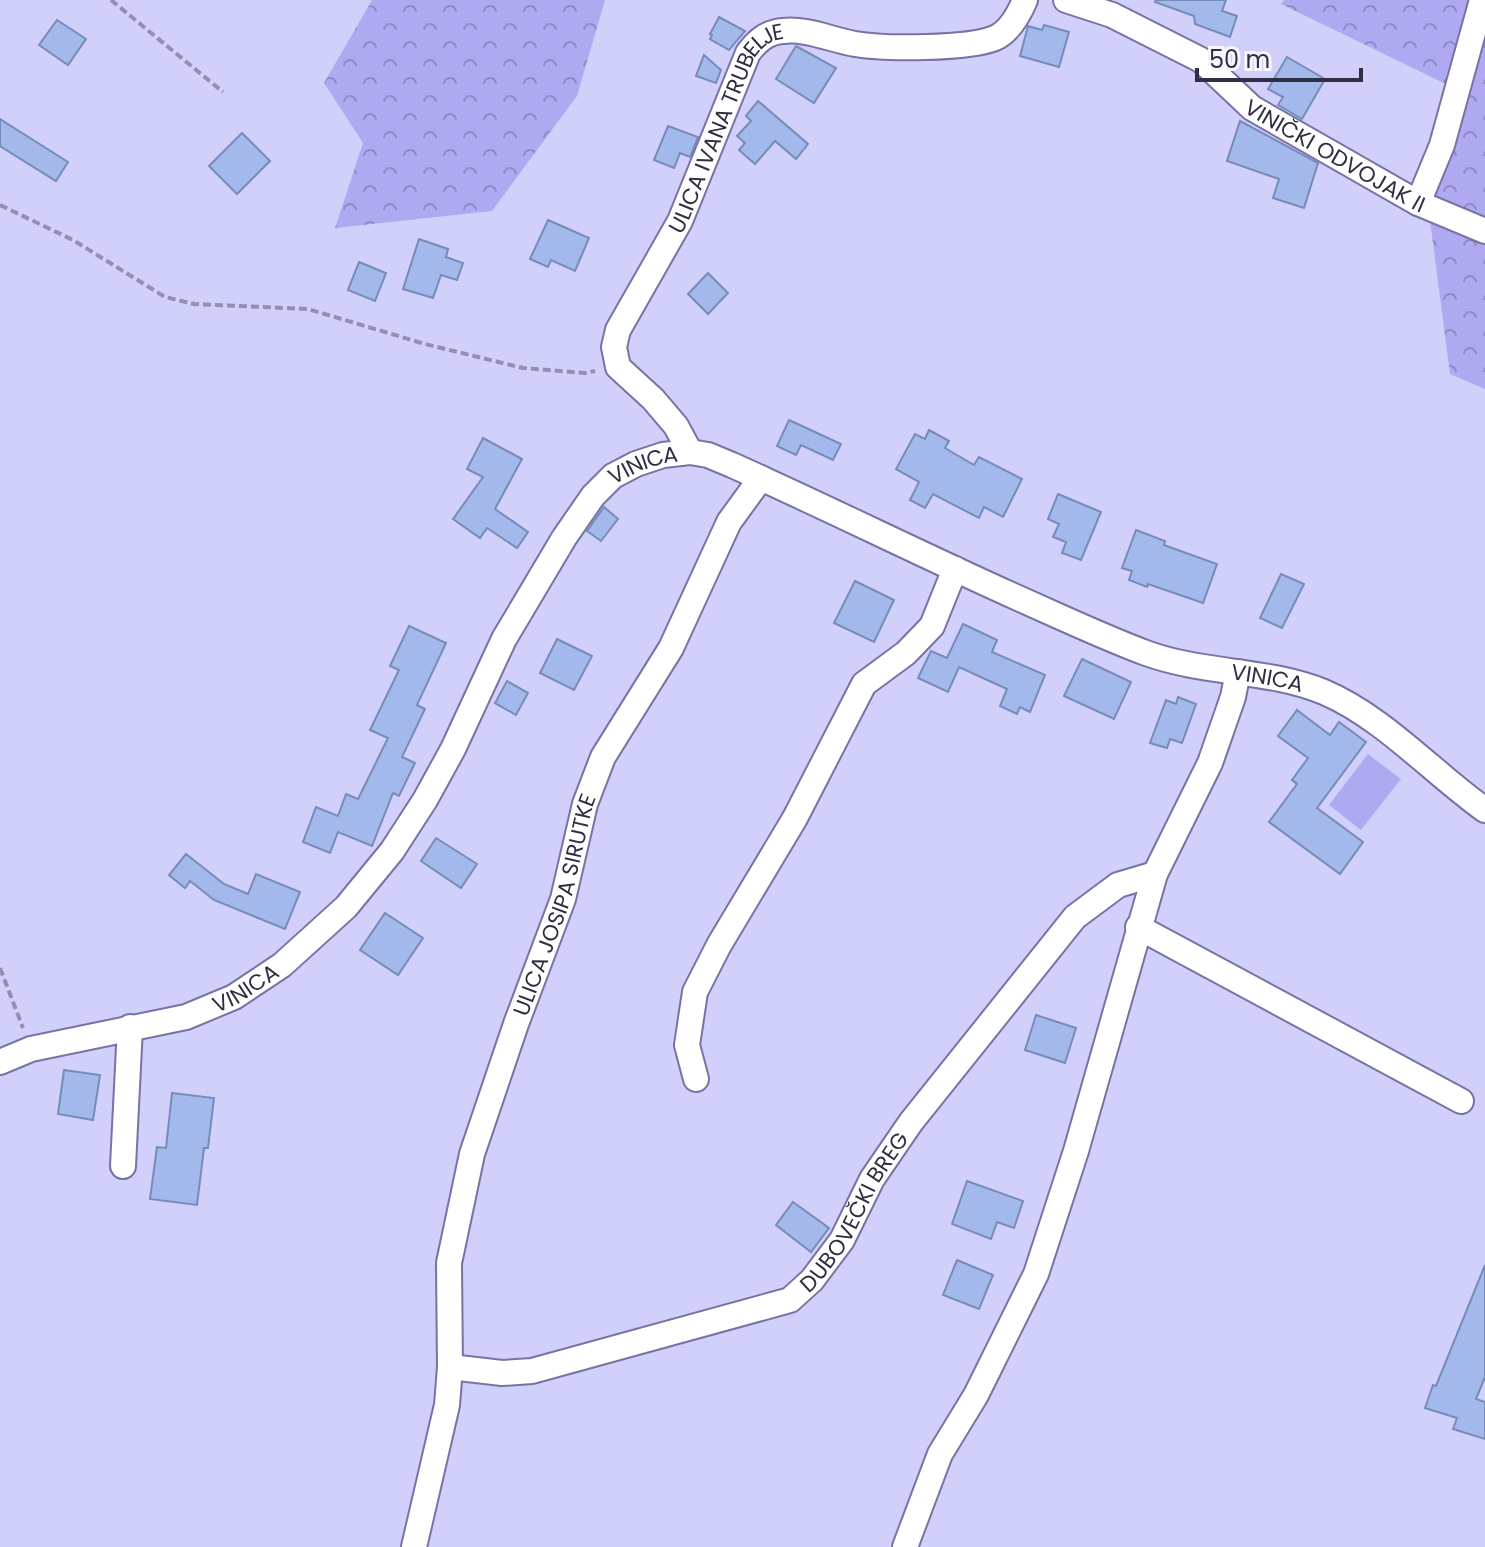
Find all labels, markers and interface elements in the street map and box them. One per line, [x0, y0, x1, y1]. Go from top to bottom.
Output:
street label: ULICA IVANA TRUBELJE [661, 16, 786, 239]
scale bar [1197, 32, 1361, 82]
text: 50 m [1209, 43, 1270, 76]
street label: VINIČKI ODVOJAK II [1239, 92, 1430, 220]
street label: VINICA [603, 438, 680, 492]
street label: VINICA [1229, 656, 1307, 700]
street label: ULICA JOSIPA SIRUTKE [505, 789, 604, 1020]
street label: VINICA [208, 956, 285, 1020]
street label: DUBOVEČKI BREG [793, 1126, 916, 1300]

